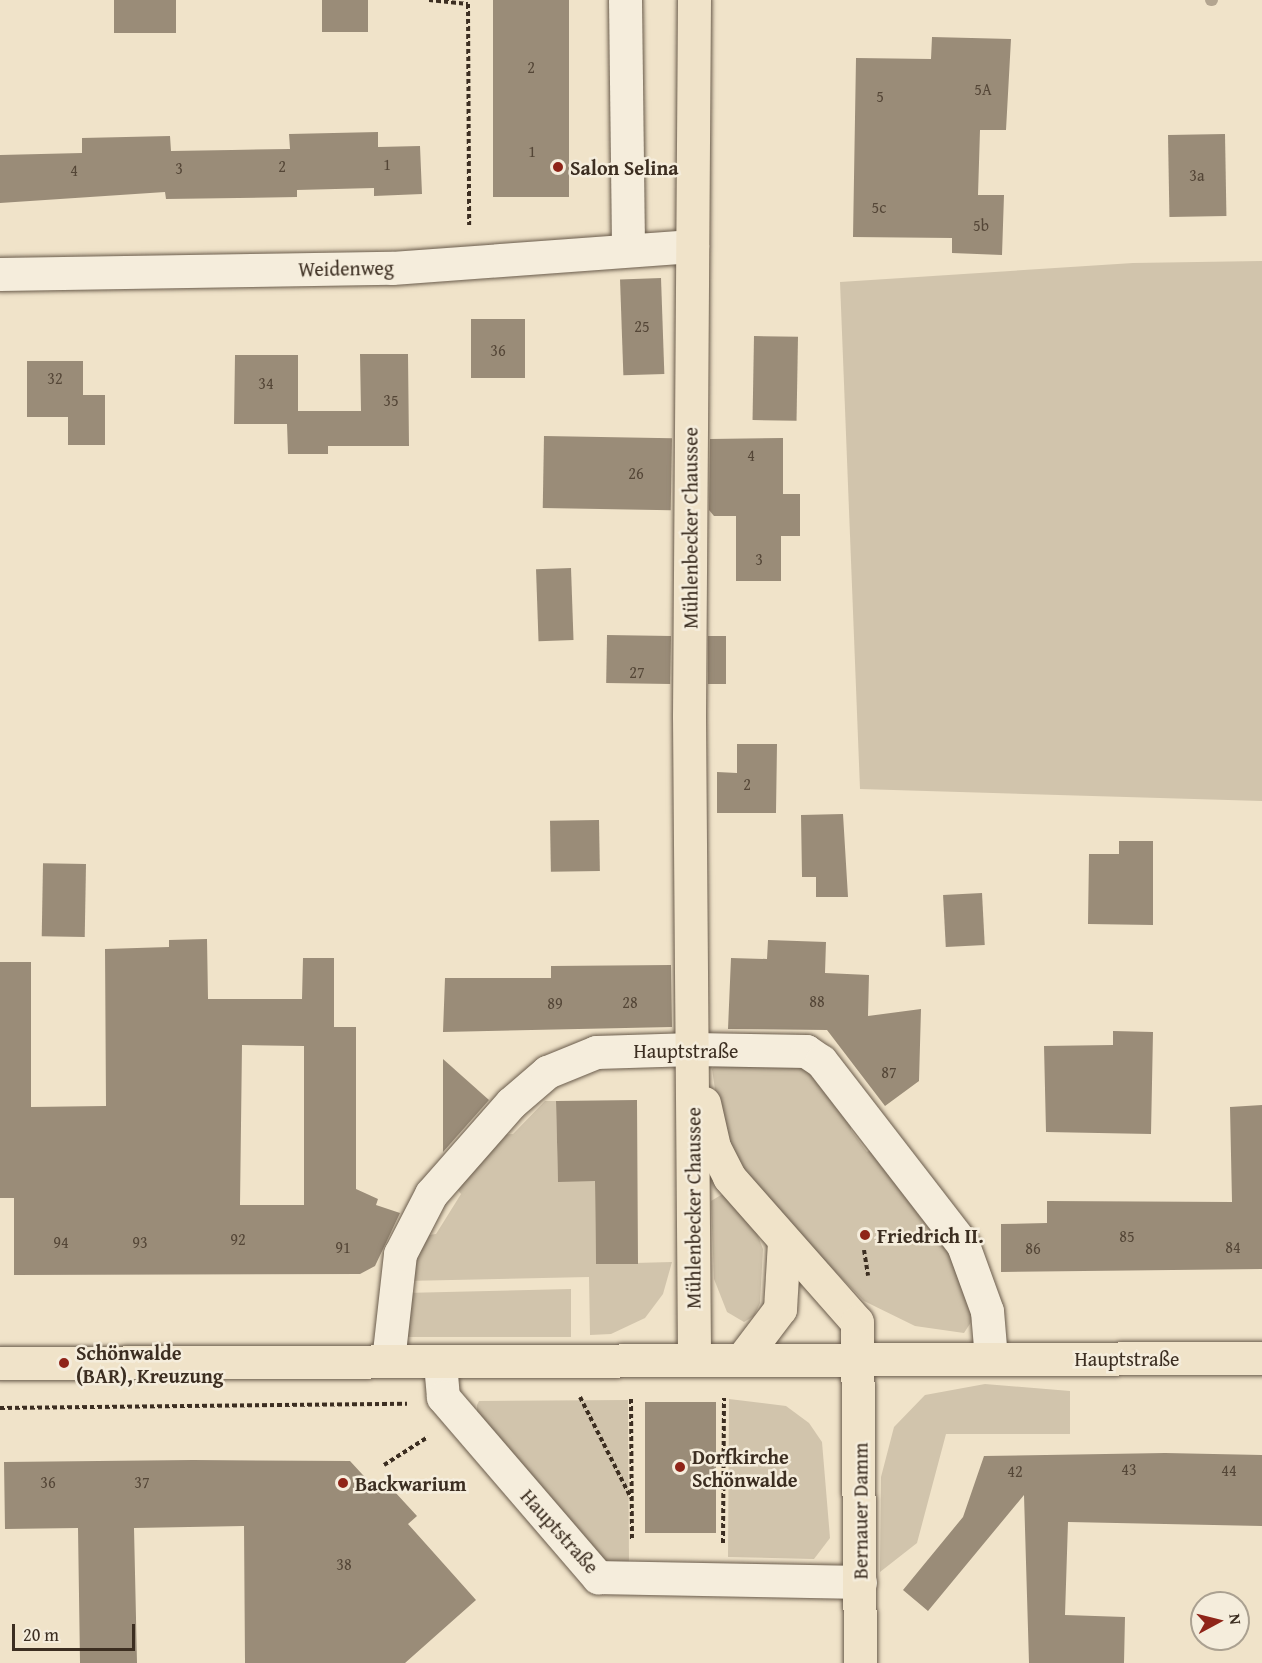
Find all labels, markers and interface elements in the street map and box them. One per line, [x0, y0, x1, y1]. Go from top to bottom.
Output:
house number: 2 [527, 57, 535, 77]
house number: 5A [974, 79, 992, 99]
house number: 5 [876, 86, 884, 106]
house number: 1 [528, 141, 536, 161]
house number: 1 [383, 154, 391, 174]
place label: Salon Selina [570, 155, 679, 179]
house number: 2 [278, 156, 286, 176]
house number: 3 [175, 158, 183, 178]
house number: 4 [70, 160, 78, 180]
marker: Salon Selina [551, 160, 565, 174]
house number: 3a [1189, 165, 1205, 185]
house number: 5c [872, 197, 886, 217]
house number: 5b [973, 215, 989, 235]
street label: Weidenweg [298, 255, 394, 281]
house number: 25 [634, 316, 650, 336]
house number: 36 [490, 340, 506, 360]
house number: 32 [47, 368, 63, 388]
house number: 34 [258, 373, 274, 393]
house number: 35 [383, 390, 399, 410]
street label: Mühlenbecker Chaussee [678, 427, 702, 629]
house number: 4 [747, 445, 755, 465]
house number: 26 [628, 463, 644, 483]
house number: 3 [755, 549, 763, 569]
house number: 27 [629, 662, 645, 682]
house number: 2 [743, 774, 751, 794]
house number: 88 [809, 991, 825, 1011]
house number: 28 [622, 992, 638, 1012]
house number: 89 [547, 993, 563, 1013]
street label: Hauptstraße [633, 1038, 739, 1062]
house number: 87 [881, 1062, 897, 1082]
street label: Mühlenbecker Chaussee [681, 1107, 705, 1309]
place label: Friedrich II. [877, 1223, 984, 1247]
house number: 85 [1119, 1226, 1135, 1246]
marker: Friedrich II. [858, 1228, 872, 1242]
house number: 92 [230, 1229, 246, 1249]
house number: 94 [53, 1232, 69, 1252]
house number: 93 [132, 1232, 148, 1252]
house number: 91 [335, 1237, 351, 1257]
house number: 84 [1225, 1237, 1241, 1257]
house number: 86 [1025, 1238, 1041, 1258]
place label: Schönwalde (BAR), Kreuzung [76, 1340, 223, 1387]
street label: Hauptstraße [1074, 1346, 1180, 1370]
marker: Schönwalde (BAR), Kreuzung [57, 1356, 71, 1370]
street label: Bernauer Damm [848, 1443, 872, 1579]
place label: Dorfkirche Schönwalde [692, 1444, 798, 1491]
house number: 43 [1121, 1459, 1137, 1479]
marker: Dorfkirche Schönwalde [673, 1460, 687, 1474]
house number: 44 [1221, 1460, 1237, 1480]
house number: 42 [1007, 1461, 1023, 1481]
place label: Backwarium [355, 1471, 466, 1495]
house number: 36 [40, 1472, 56, 1492]
house number: 37 [134, 1472, 150, 1492]
marker: Backwarium [336, 1476, 350, 1490]
street label: Hauptstraße [516, 1484, 604, 1578]
house number: 38 [336, 1554, 352, 1574]
north arrow [1190, 1591, 1250, 1651]
scale bar [15, 1612, 138, 1650]
text: N [1223, 1612, 1248, 1626]
text: 20 m [23, 1621, 59, 1648]

